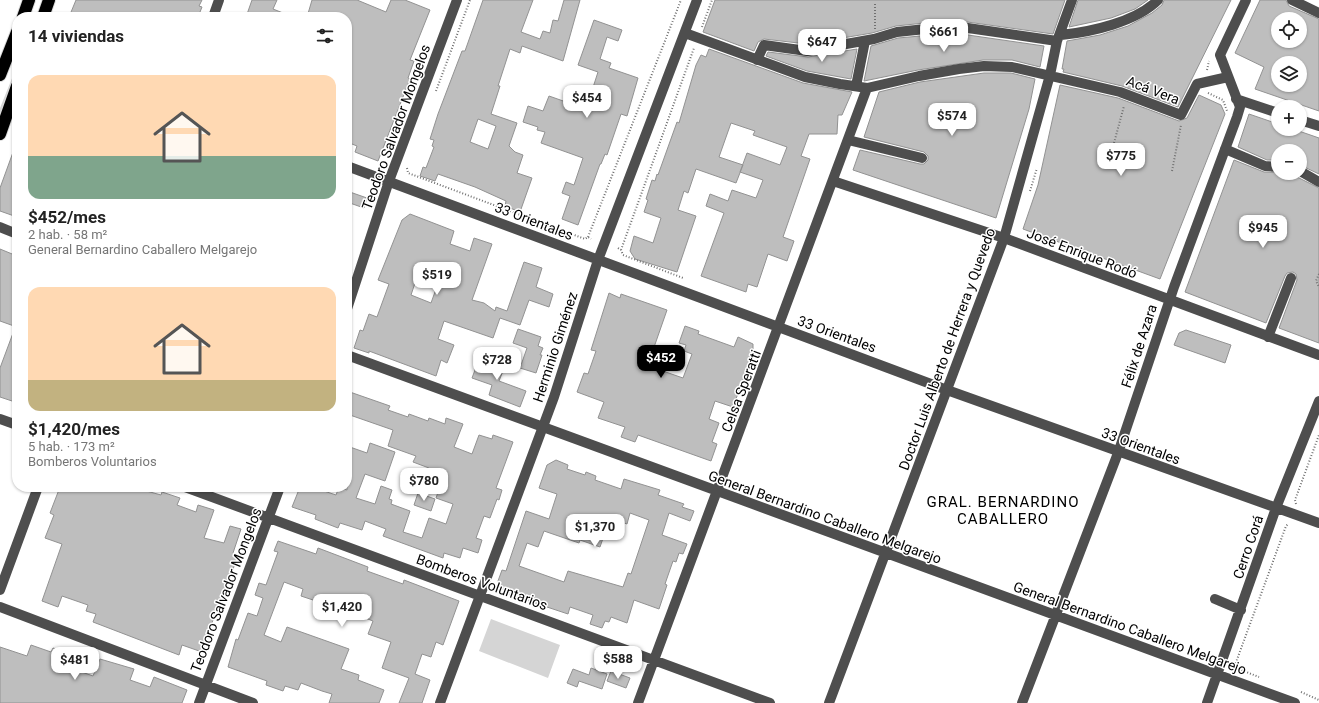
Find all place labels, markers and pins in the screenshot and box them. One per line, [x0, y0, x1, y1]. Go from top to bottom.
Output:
pin: $661 [920, 19, 968, 53]
pin: $647 [798, 29, 846, 63]
pin: $454 [563, 85, 611, 119]
pin: $574 [928, 103, 976, 137]
pin: $775 [1097, 143, 1145, 177]
pin: $945 [1239, 215, 1287, 249]
pin: $519 [413, 262, 461, 296]
pin: $452 [637, 345, 685, 379]
pin: $728 [473, 347, 521, 381]
pin: $780 [400, 468, 448, 502]
pin: $1,370 [562, 514, 628, 548]
pin: $1,420 [309, 594, 375, 628]
pin: $588 [594, 646, 642, 680]
pin: $481 [51, 647, 99, 681]

